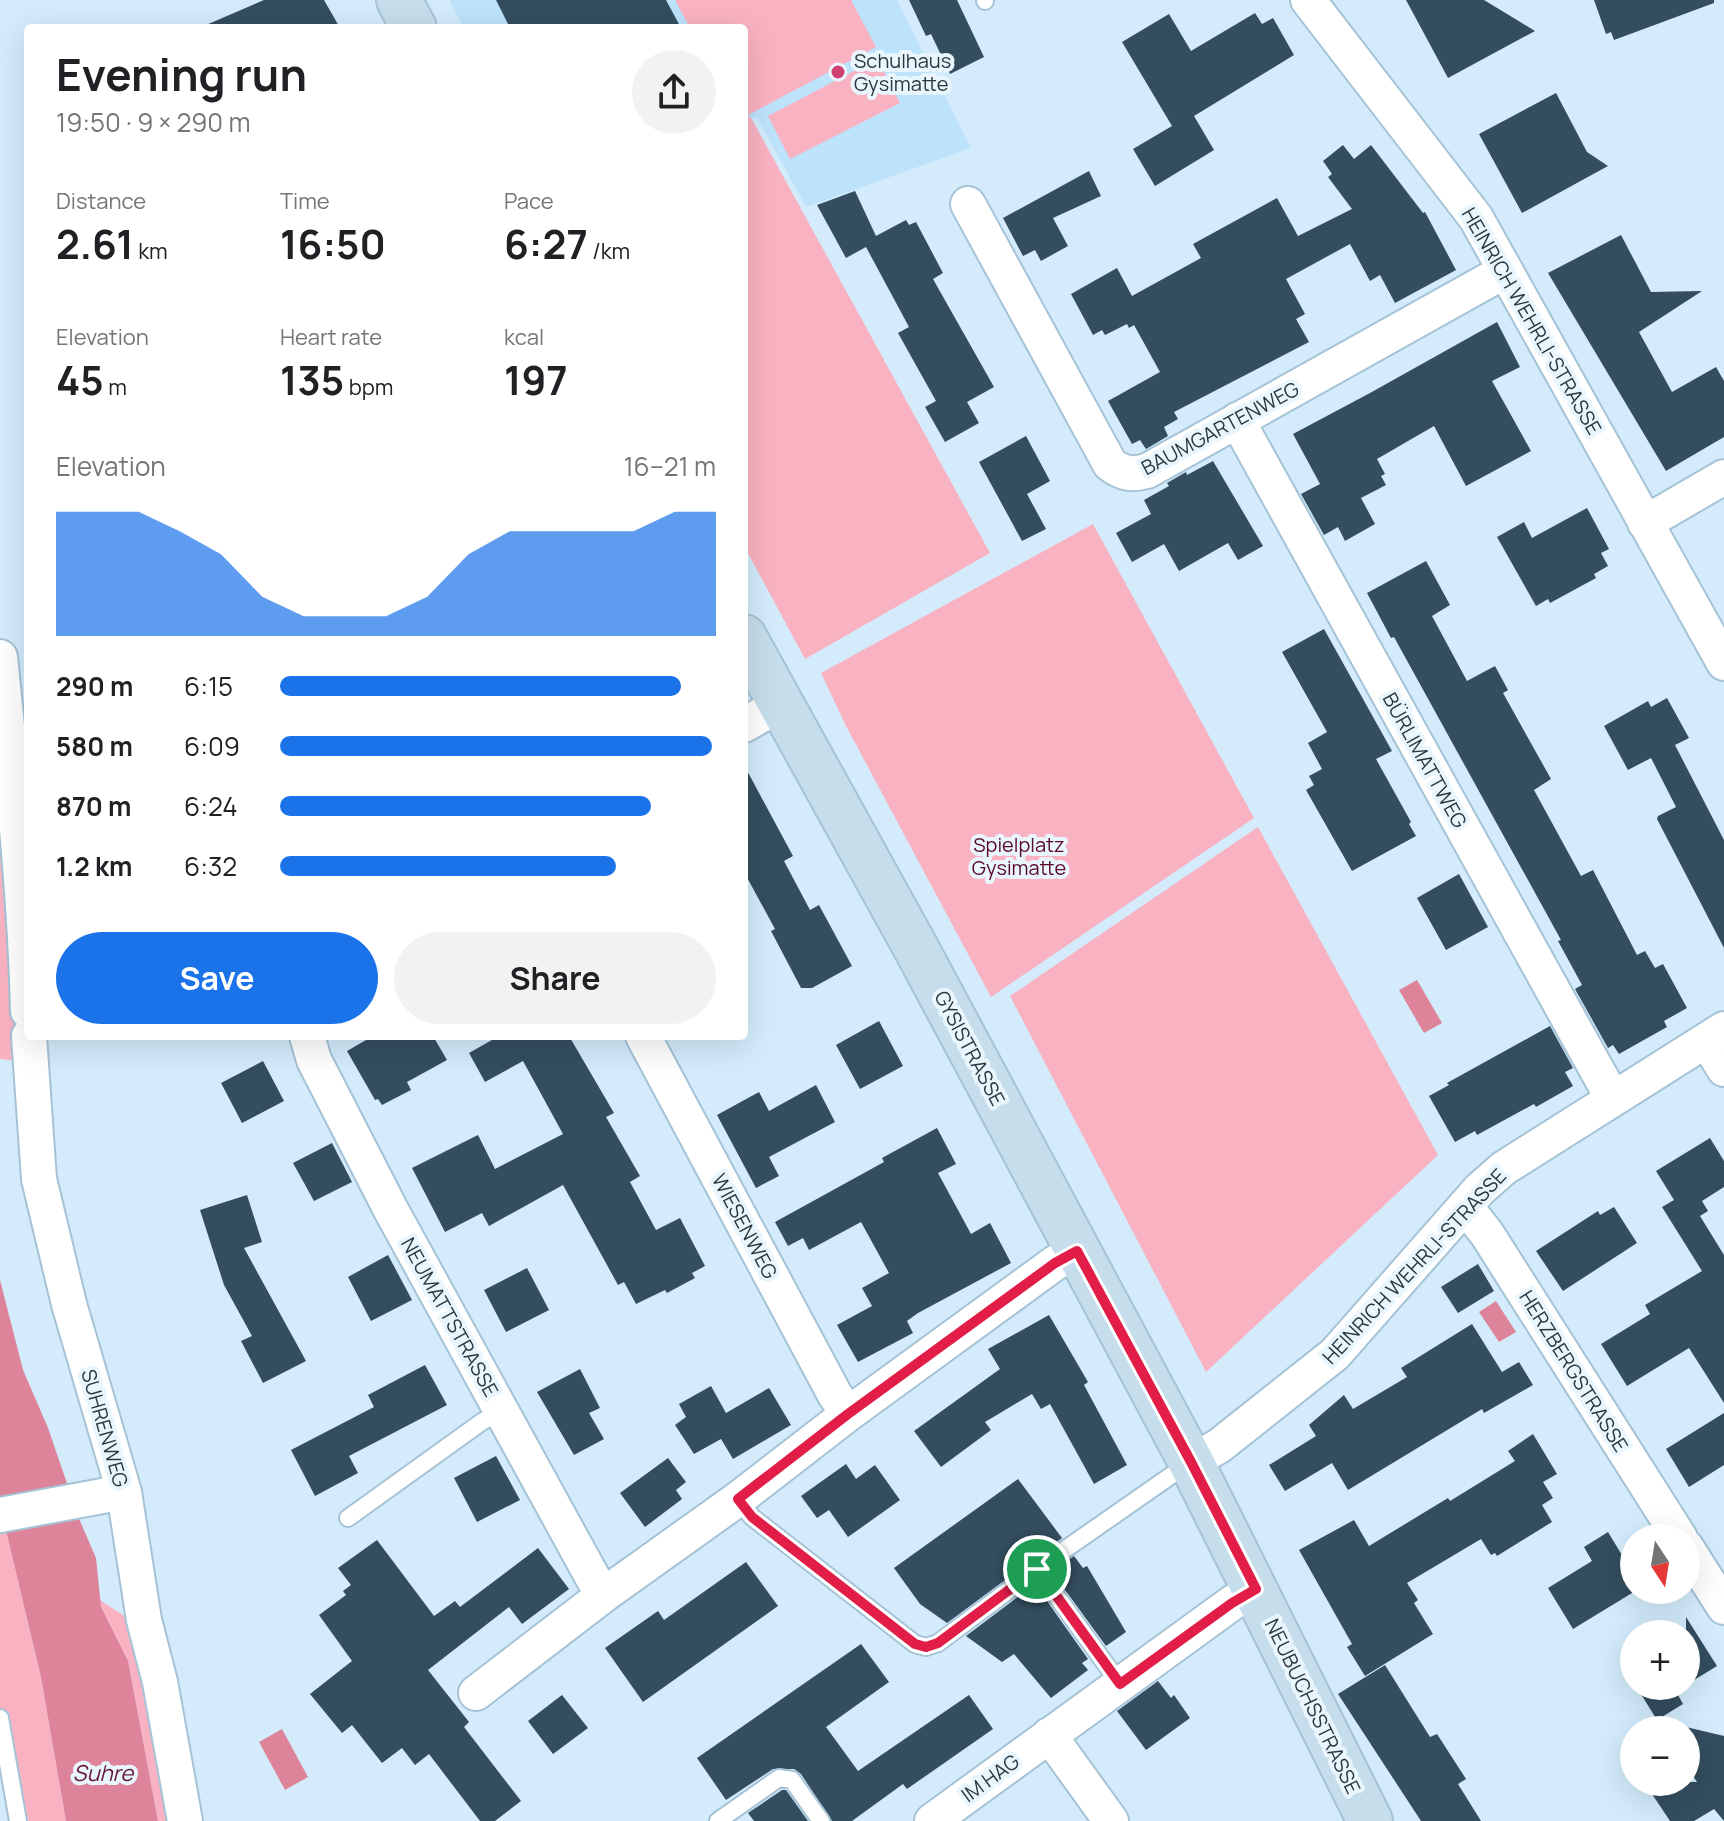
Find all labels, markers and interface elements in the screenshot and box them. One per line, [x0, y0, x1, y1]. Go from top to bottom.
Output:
text: Evening run [56, 44, 307, 104]
place label: Schulhaus Gysimatte [854, 47, 951, 97]
button: share [632, 50, 716, 134]
marker: Schulhaus Gysimatte [829, 63, 847, 81]
text: 19:50 · 9 × 290 m [56, 104, 250, 140]
text: Distance [56, 186, 146, 216]
text: Time [280, 186, 330, 216]
text: Pace [504, 186, 554, 216]
street label: HEINRICH WEHRLI-STRASSE [1456, 203, 1608, 439]
text: 2.61 [56, 216, 134, 271]
text: 16:50 [280, 216, 386, 271]
text: 6:27 [504, 216, 588, 271]
text: km [134, 236, 168, 266]
text: /km [588, 236, 630, 266]
text: Elevation [56, 322, 149, 352]
text: Heart rate [280, 322, 382, 352]
text: kcal [504, 322, 544, 352]
text: 45 [56, 352, 104, 407]
text: 135 [280, 352, 344, 407]
text: 197 [504, 352, 568, 407]
text: m [104, 372, 127, 402]
text: bpm [344, 372, 393, 402]
street label: BAUMGARTENWEG [1136, 375, 1304, 481]
text: Elevation [56, 448, 166, 484]
text: 16–21 m [623, 448, 716, 484]
text: 290 m [56, 668, 133, 704]
text: 6:15 [184, 668, 233, 704]
street label: BÜRLIMATTWEG [1377, 688, 1473, 832]
text: 580 m [56, 728, 133, 764]
text: 6:09 [184, 728, 240, 764]
text: 870 m [56, 788, 131, 824]
text: 6:24 [184, 788, 238, 824]
park label: Spielplatz Gysimatte [972, 831, 1066, 881]
text: 1.2 km [56, 848, 132, 884]
text: 6:32 [184, 848, 237, 884]
button: Save [56, 932, 378, 1024]
button: Share [394, 932, 716, 1024]
street label: GYSISTRASSE [928, 986, 1012, 1110]
street label: HEINRICH WEHRLI-STRASSE [1316, 1162, 1512, 1370]
street label: WIESENWEG [706, 1169, 784, 1283]
street label: NEUMATTSTRASSE [395, 1233, 505, 1401]
street label: HERZBERGSTRASSE [1513, 1285, 1635, 1457]
street label: SUHRENWEG [75, 1366, 135, 1490]
north arrow [1620, 1524, 1700, 1604]
map controls [1620, 1524, 1700, 1796]
pin [1003, 1535, 1071, 1603]
icon: arrive [1015, 1547, 1059, 1591]
street label: NEUBUCHSSTRASSE [1259, 1614, 1367, 1798]
button: + [1620, 1620, 1700, 1700]
button: − [1620, 1716, 1700, 1796]
street label: IM HAG [956, 1748, 1024, 1808]
water label: Suhre [73, 1758, 134, 1788]

